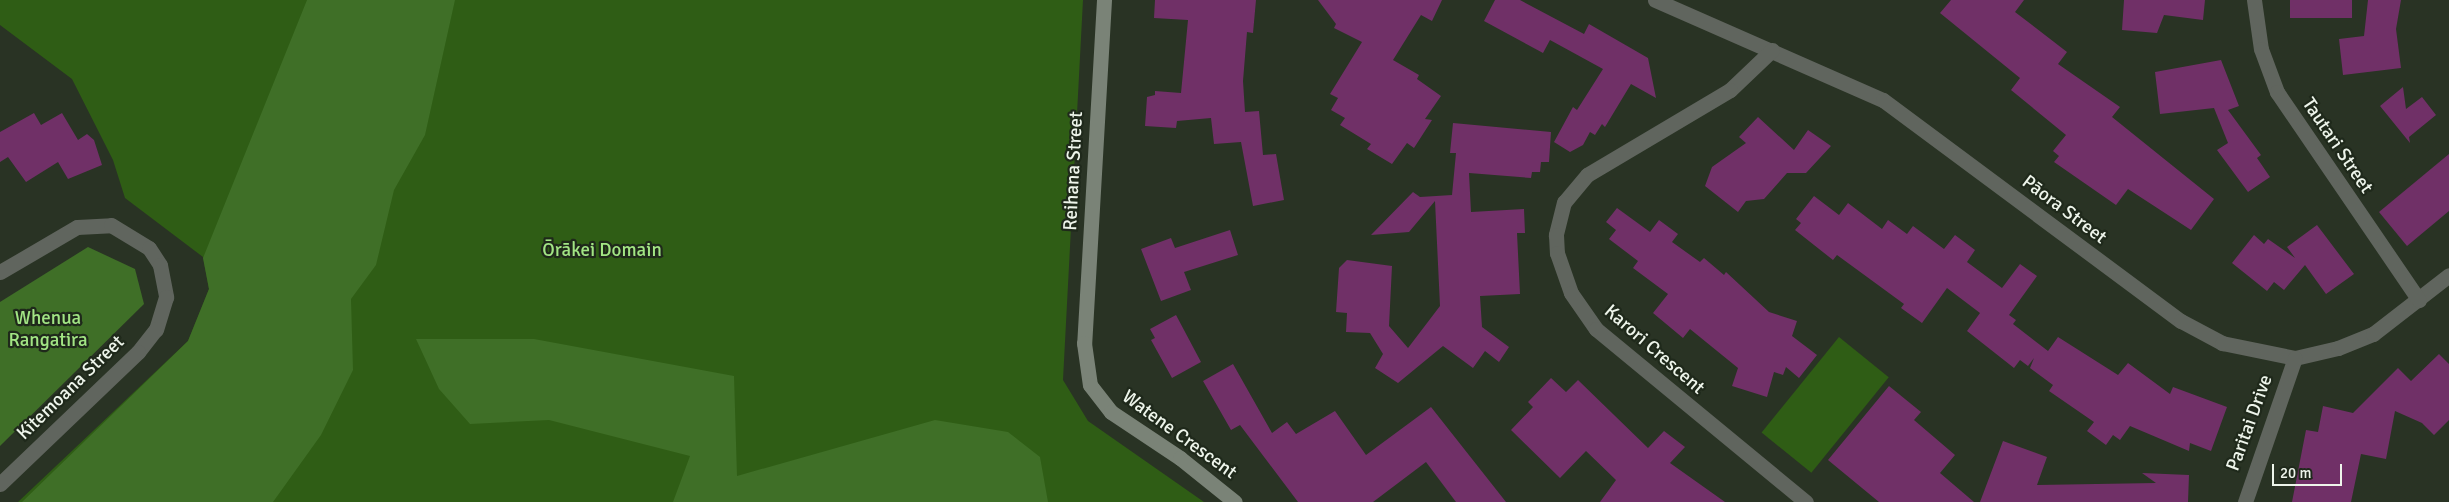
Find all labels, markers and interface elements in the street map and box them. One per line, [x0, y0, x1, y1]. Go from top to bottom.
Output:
street label: Tautari Street [2297, 94, 2377, 198]
street label: Reihana Street [1059, 111, 1089, 231]
street label: Pāora Street [2017, 171, 2111, 249]
park label: Ōrākei Domain [542, 240, 662, 262]
street label: Karori Crescent [1599, 300, 1709, 400]
park label: Whenua Rangatira [8, 308, 88, 352]
street label: Kitemoana Street [12, 331, 130, 445]
street label: Paritai Drive [2222, 372, 2278, 474]
street label: Watene Crescent [1117, 386, 1241, 484]
scale bar [2274, 454, 2344, 486]
text: 20 m [2280, 464, 2311, 482]

